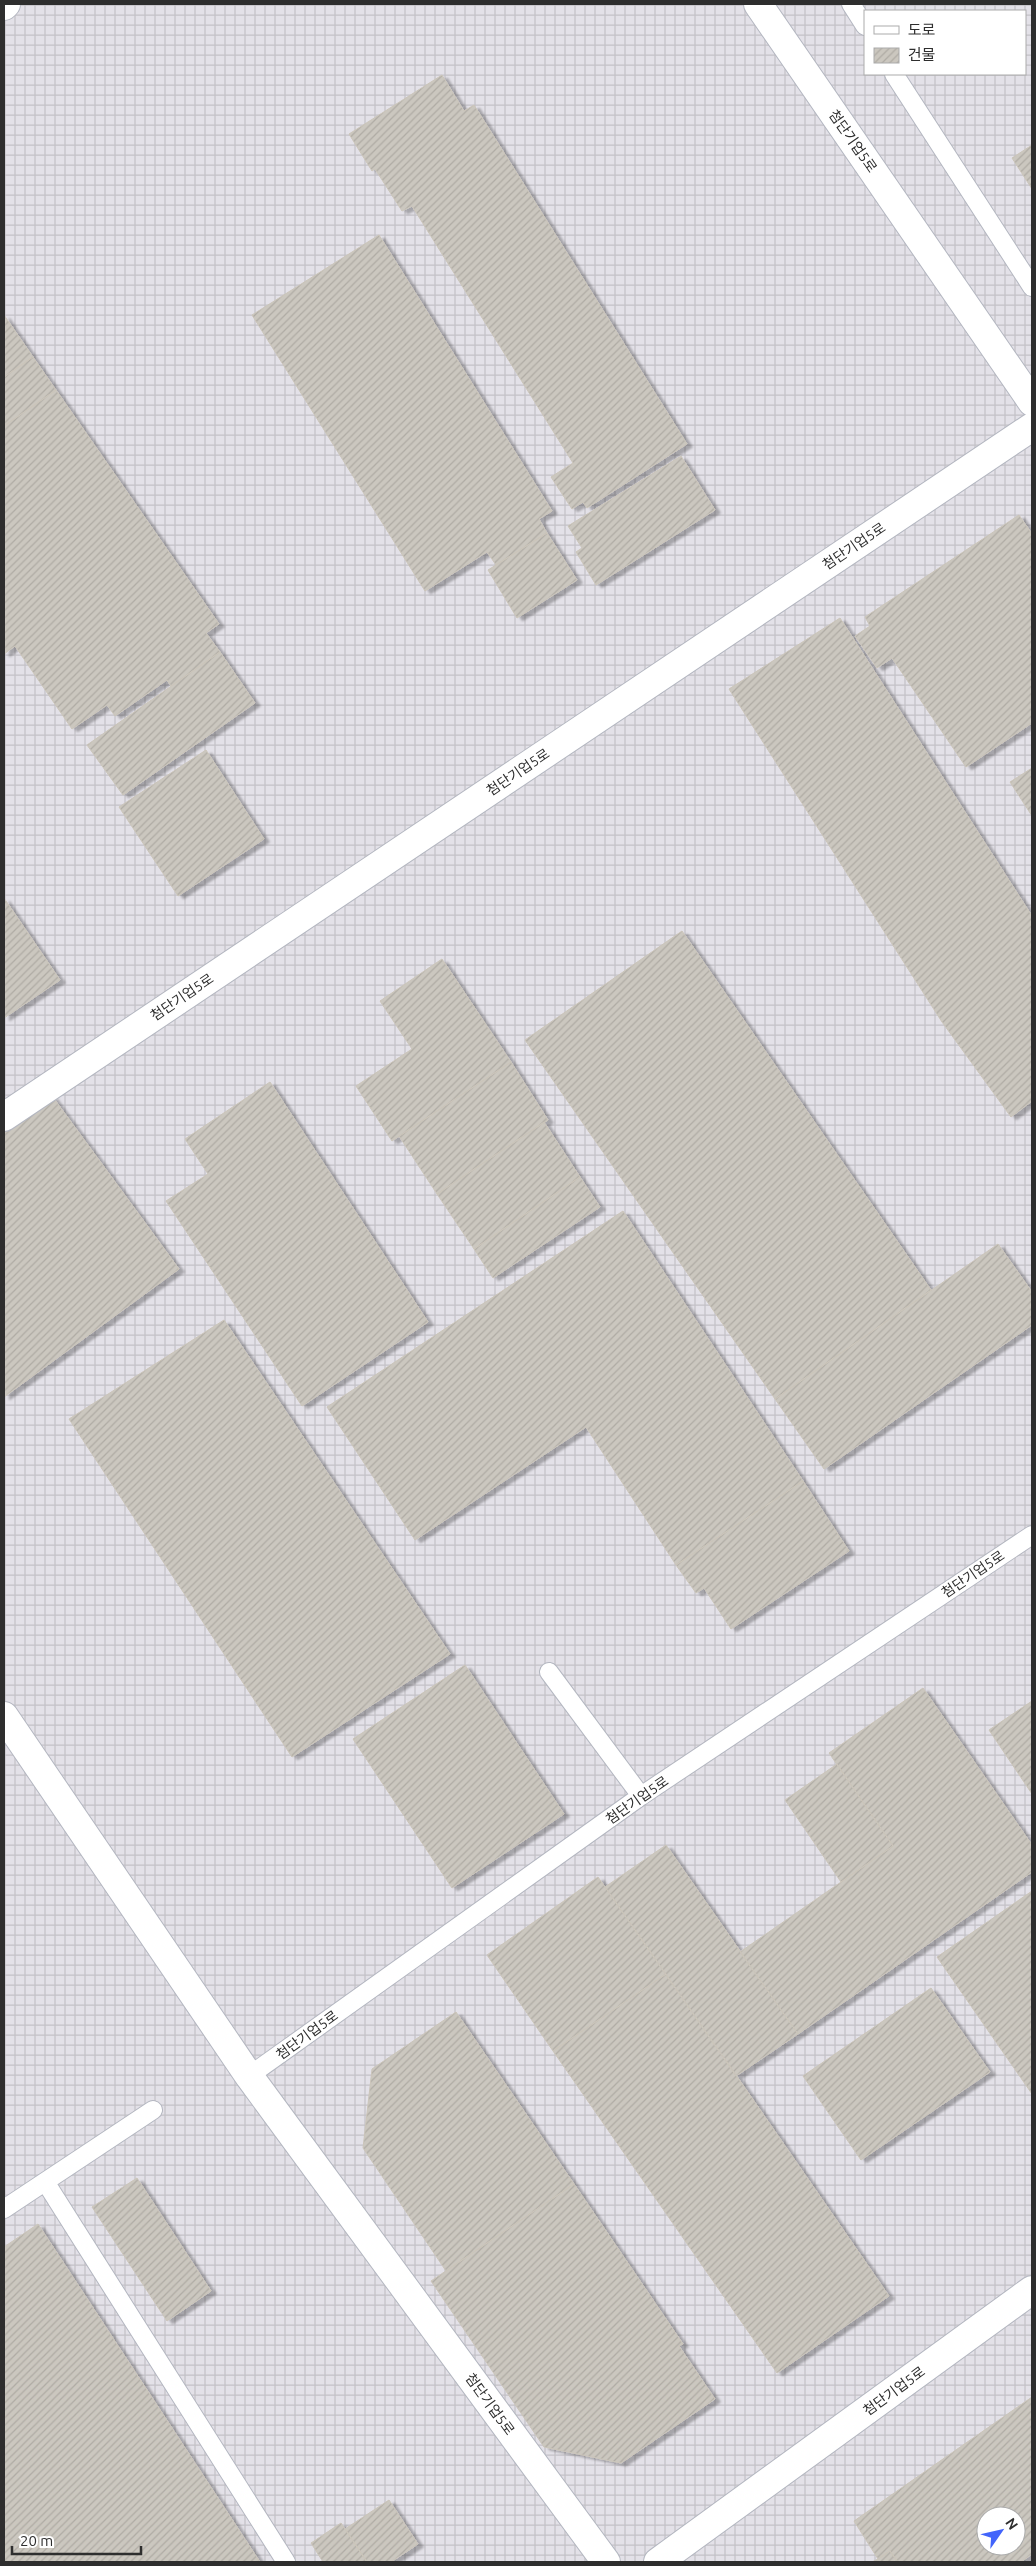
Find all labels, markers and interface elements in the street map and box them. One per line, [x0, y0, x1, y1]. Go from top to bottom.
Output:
legend [864, 10, 1026, 75]
text: 도로 [908, 21, 936, 38]
text: 건물 [908, 46, 936, 63]
street label: 첨단기업5로 [826, 107, 880, 175]
street label: 첨단기업5로 [820, 519, 889, 573]
street label: 첨단기업5로 [484, 745, 553, 799]
street label: 첨단기업5로 [148, 970, 217, 1024]
street label: 첨단기업5로 [939, 1547, 1008, 1601]
street label: 첨단기업5로 [603, 1773, 671, 1827]
street label: 첨단기업5로 [273, 2007, 341, 2063]
street label: 첨단기업5로 [860, 2363, 928, 2419]
street label: 첨단기업5로 [462, 2370, 518, 2438]
north arrow [976, 2506, 1026, 2556]
text: N [1002, 2515, 1021, 2533]
scale bar [12, 2524, 141, 2556]
text: 20 m [20, 2532, 53, 2549]

